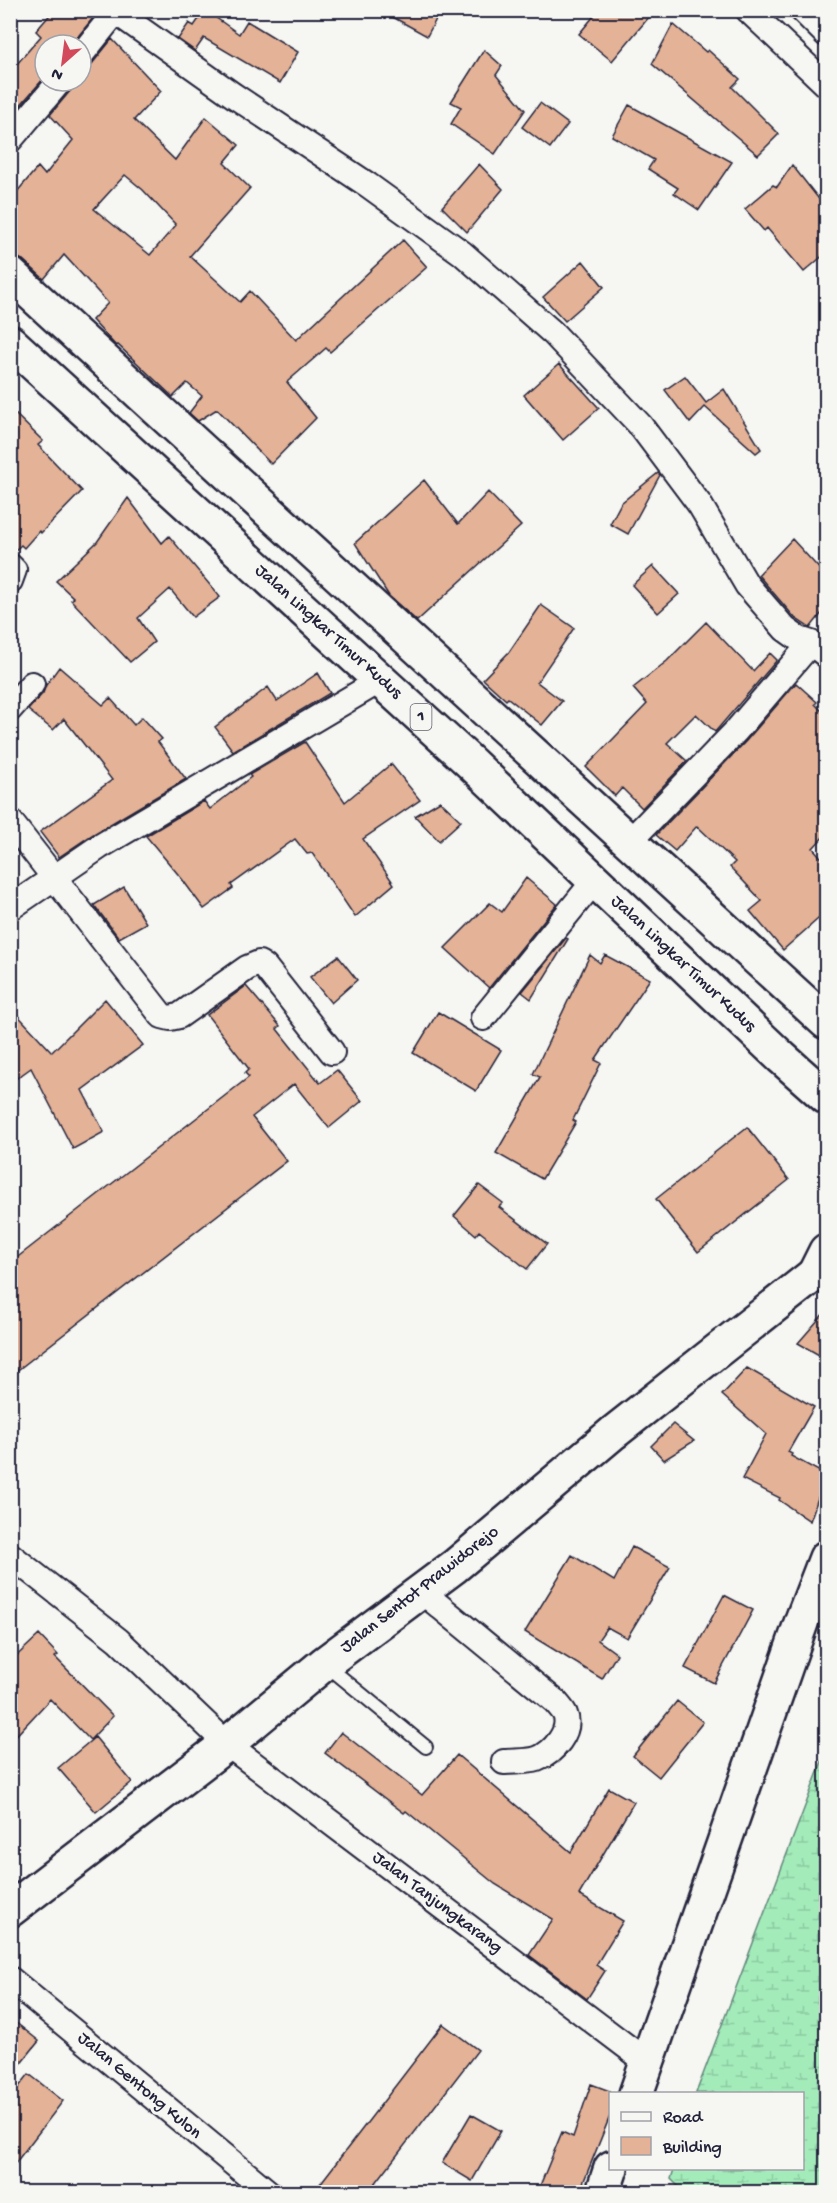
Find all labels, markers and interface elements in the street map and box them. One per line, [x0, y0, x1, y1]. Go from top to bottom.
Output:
north arrow [33, 33, 93, 93]
text: N [48, 62, 67, 84]
street label: Jalan Lingkar Timur Kudus [250, 560, 407, 705]
road number: 1 [410, 704, 432, 730]
street label: Jalan Lingkar Timur Kudus [606, 891, 761, 1038]
street label: Jalan Sentot Prawidorejo [337, 1522, 503, 1658]
street label: Jalan Tanjungkarang [368, 1847, 506, 1959]
street label: Jalan Gentong Kulon [73, 2028, 206, 2144]
legend [609, 2092, 804, 2170]
text: Road [663, 2108, 704, 2129]
text: Building [662, 2138, 722, 2159]

